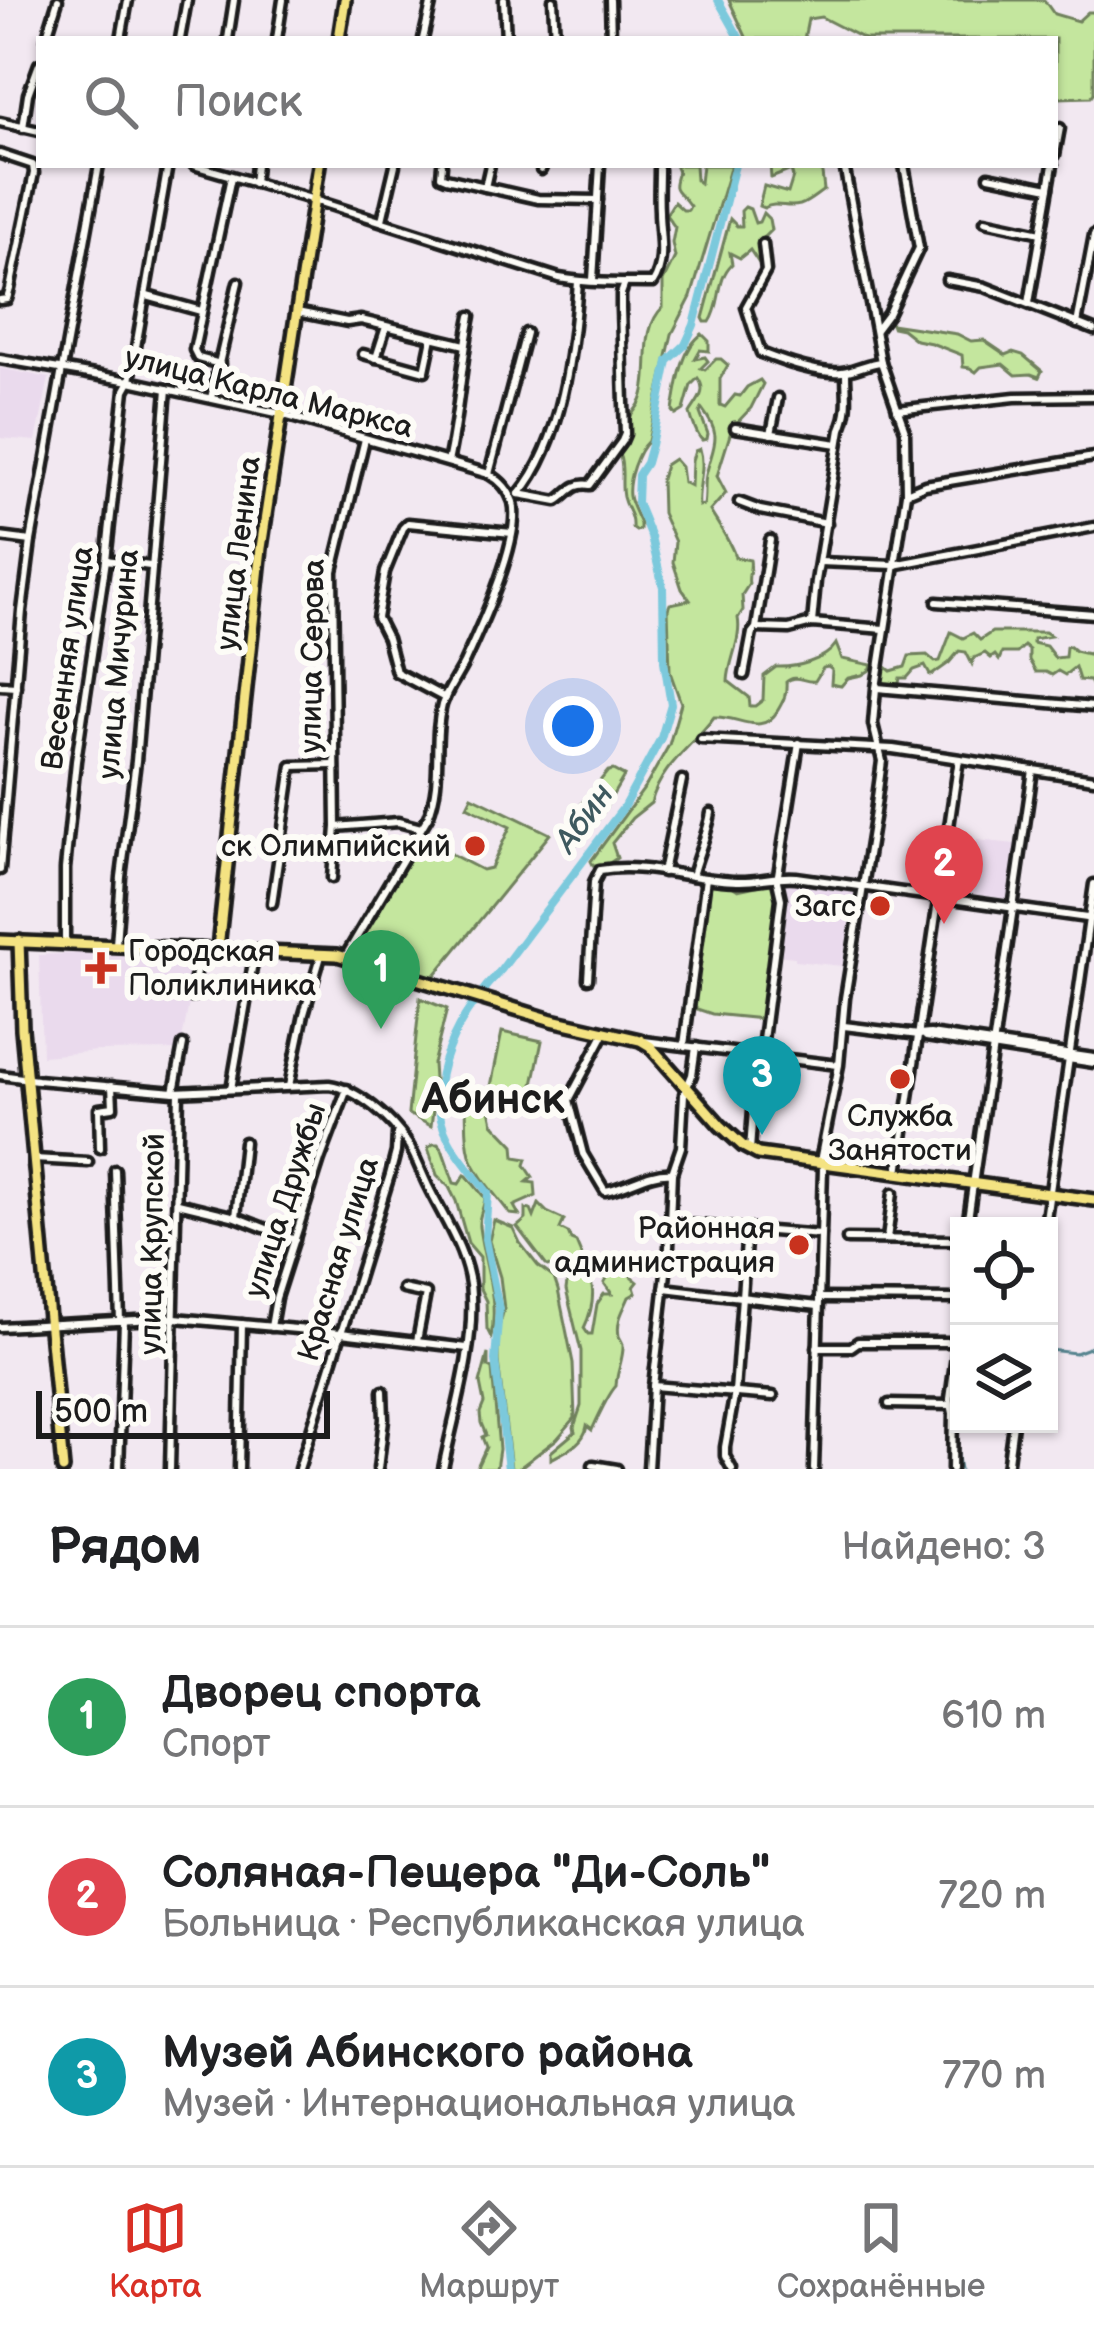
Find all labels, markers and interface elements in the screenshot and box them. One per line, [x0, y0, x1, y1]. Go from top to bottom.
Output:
search box [36, 36, 1058, 168]
icon: search [78, 69, 144, 135]
text: Поиск [174, 75, 302, 130]
street label: улица Карла Маркса [121, 340, 417, 446]
street label: улица Ленина [209, 454, 269, 652]
street label: Весенняя улица [34, 544, 102, 772]
street label: улица Мичурина [91, 547, 147, 781]
street label: улица Серова [293, 558, 333, 753]
your location [543, 696, 603, 756]
water label: Абин [545, 776, 623, 862]
pin: 2 [905, 825, 983, 924]
place label: ск Олимпийский [221, 829, 451, 865]
marker: ск Олимпийский [462, 833, 488, 859]
place label: Загс [795, 889, 856, 925]
marker: Загс [867, 893, 893, 919]
pin: 1 [342, 930, 420, 1029]
place label: Городская Поликлиника [128, 934, 317, 1004]
marker: Городская Поликлиника [85, 952, 117, 984]
pin: 3 [723, 1036, 801, 1135]
marker: Служба Занятости [887, 1066, 913, 1092]
district label: Абинск [421, 1075, 565, 1126]
street label: улица Дружбы [238, 1099, 334, 1302]
place label: Служба Занятости [828, 1099, 972, 1169]
street label: улица Крупской [133, 1133, 173, 1355]
street label: Красная улица [291, 1153, 387, 1366]
place label: Районная администрация [554, 1211, 775, 1281]
map controls [950, 1217, 1058, 1433]
button: locate [950, 1217, 1058, 1325]
marker: Районная администрация [786, 1232, 812, 1258]
button: layers [950, 1325, 1058, 1433]
scale bar [36, 1385, 330, 1438]
text: 500 m [54, 1392, 148, 1432]
text: Рядом [48, 1517, 202, 1578]
text: Найдено: 3 [841, 1524, 1046, 1571]
text: Дворец спорта [162, 1666, 480, 1721]
text: 1 [79, 1693, 95, 1740]
text: 610 m [941, 1693, 1046, 1740]
text: Спорт [162, 1721, 271, 1768]
text: Соляная-Пещера "Ди-Соль" [162, 1846, 770, 1901]
text: 2 [75, 1873, 99, 1920]
text: 720 m [938, 1873, 1046, 1920]
text: Больница · Республиканская улица [162, 1901, 805, 1948]
text: Музей Абинского района [162, 2026, 693, 2081]
text: 3 [76, 2053, 98, 2100]
text: 770 m [942, 2053, 1046, 2100]
text: Музей · Интернациональная улица [162, 2081, 796, 2128]
tab: Карта [109, 2195, 202, 2307]
tab: Маршрут [419, 2195, 559, 2307]
tab: Сохранённые [777, 2195, 985, 2307]

